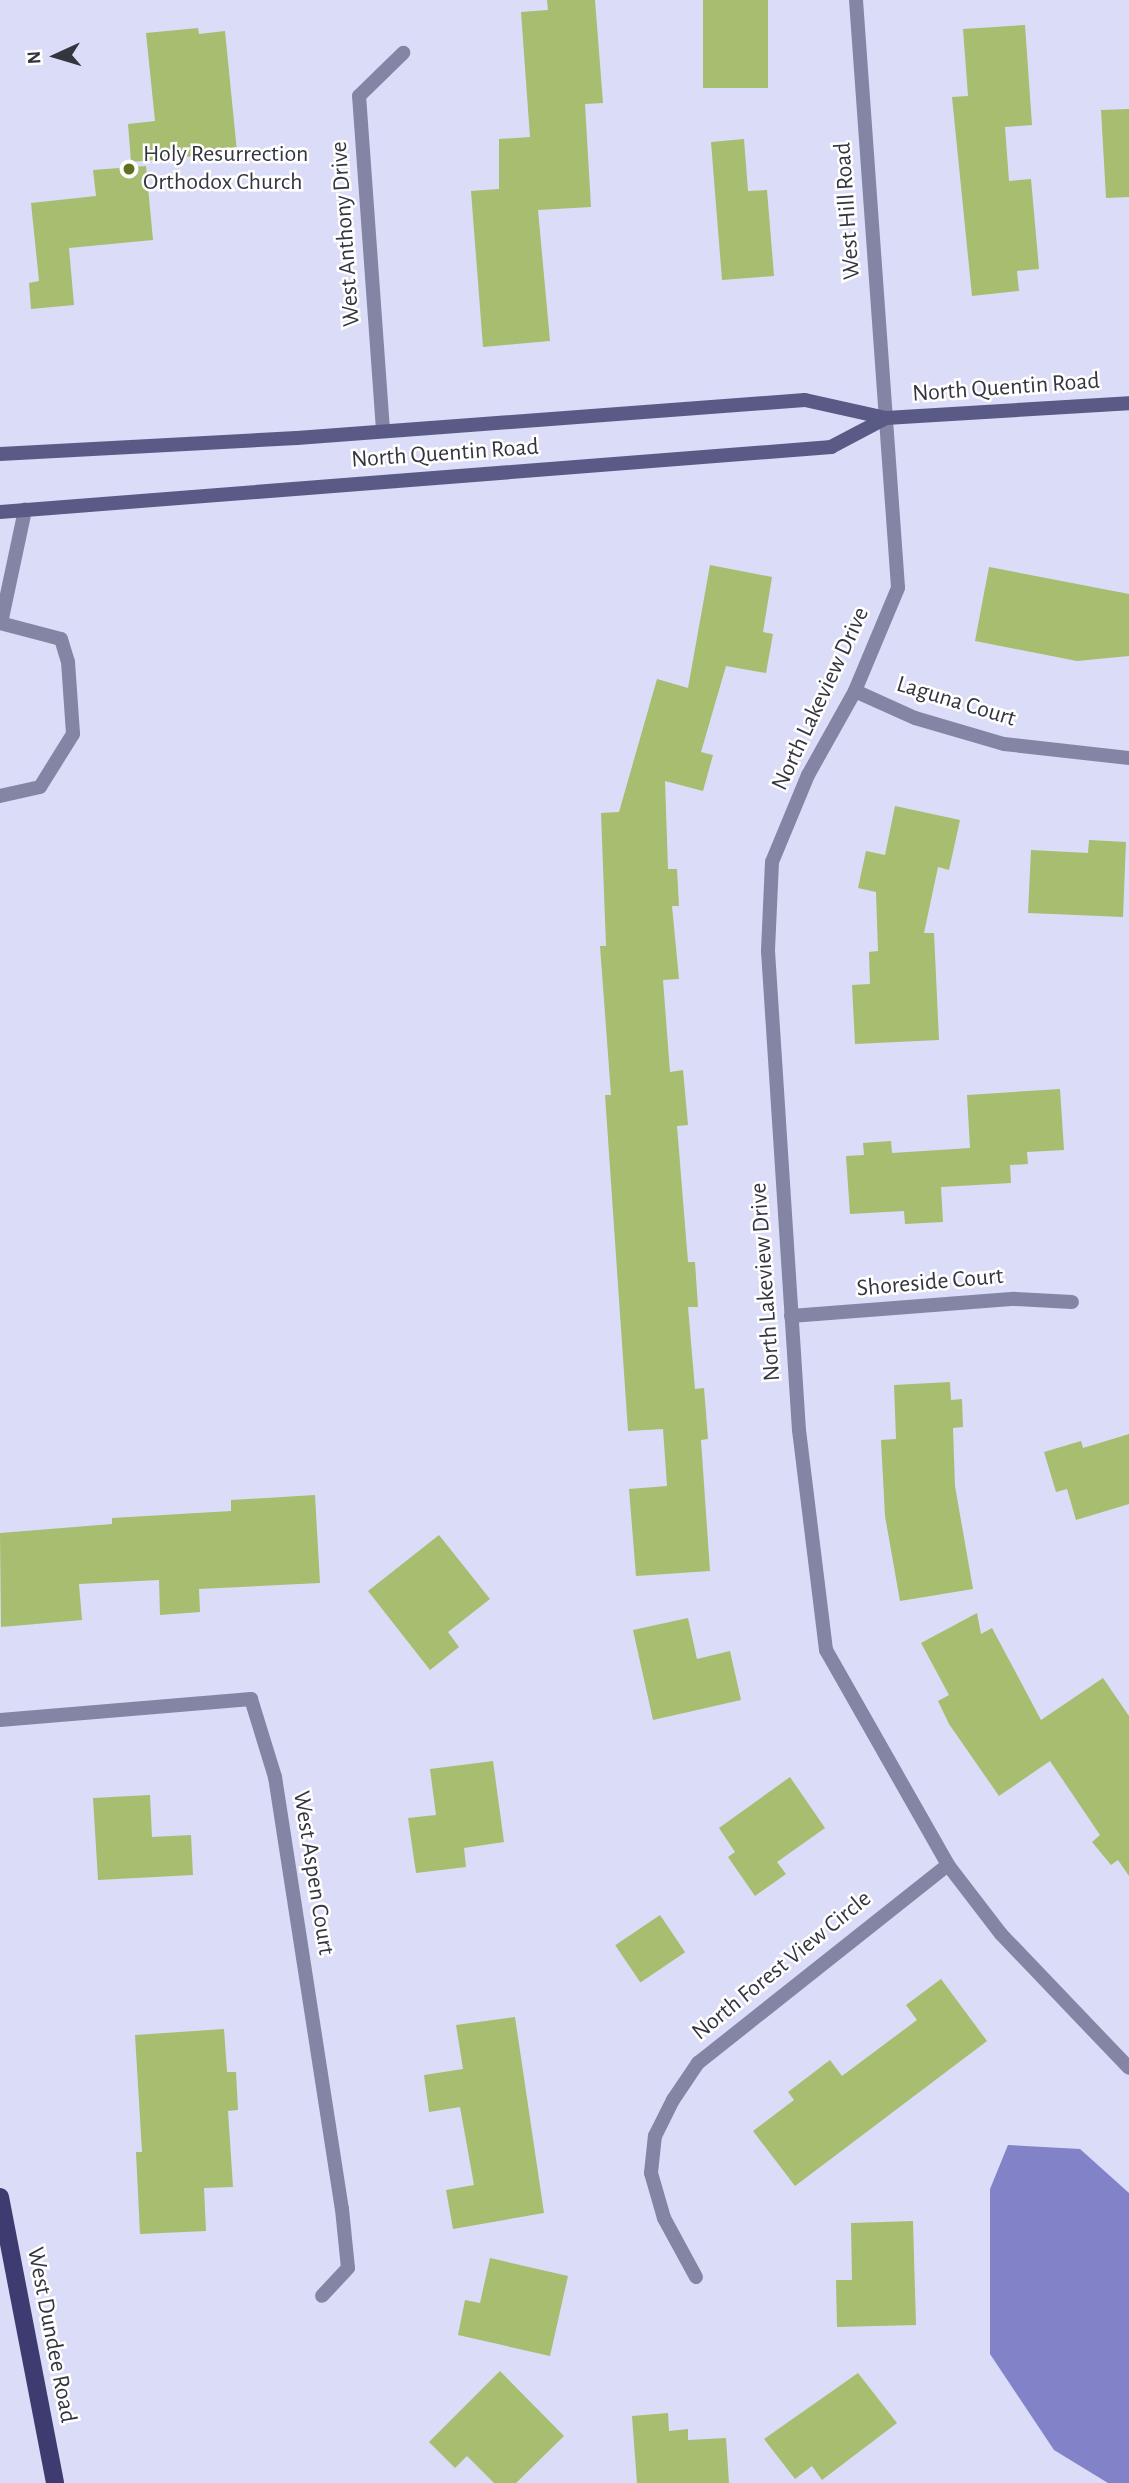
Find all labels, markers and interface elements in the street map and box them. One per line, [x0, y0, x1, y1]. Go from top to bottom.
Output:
north arrow [21, 21, 91, 91]
text: N [25, 50, 44, 65]
street label: West Anthony Drive [325, 140, 367, 328]
place label: Holy Resurrection Orthodox Church [143, 141, 308, 197]
street label: West Hill Road [829, 141, 867, 281]
marker: Holy Resurrection Orthodox Church [121, 161, 137, 177]
street label: North Quentin Road [911, 367, 1101, 409]
street label: North Quentin Road [350, 433, 540, 475]
street label: North Lakeview Drive [766, 603, 876, 795]
street label: Laguna Court [893, 670, 1019, 734]
street label: North Lakeview Drive [745, 1182, 787, 1382]
street label: Shoreside Court [855, 1262, 1005, 1304]
street label: West Aspen Court [286, 1789, 340, 1957]
street label: North Forest View Circle [686, 1885, 878, 2047]
street label: West Dundee Road [20, 2245, 82, 2425]

